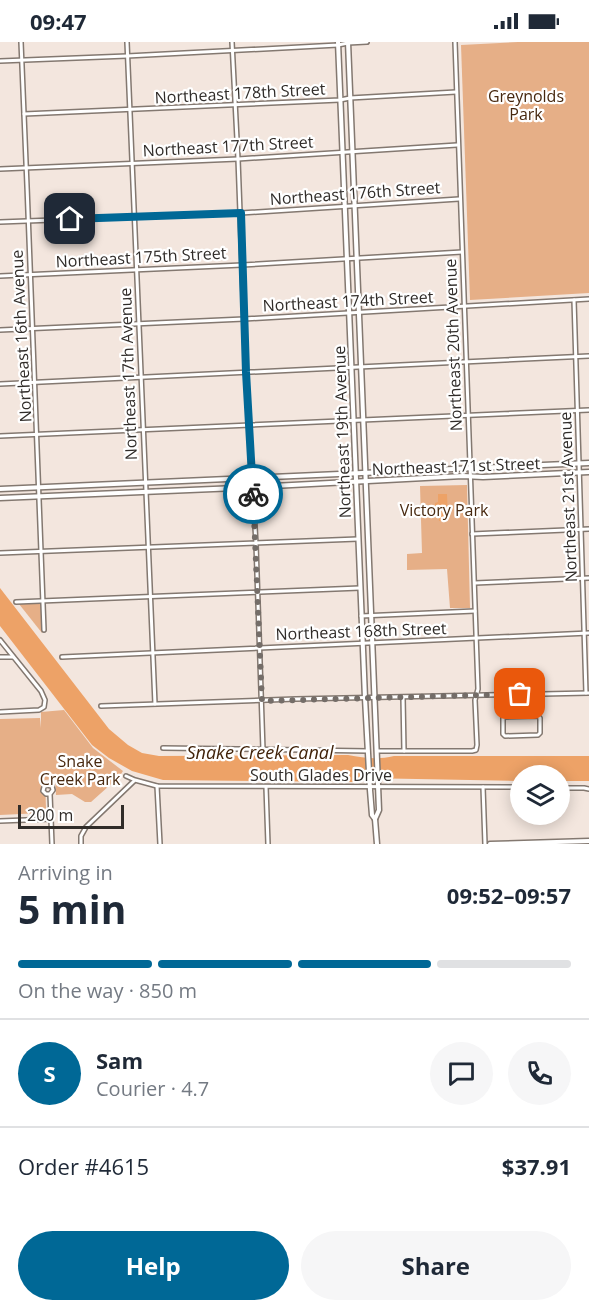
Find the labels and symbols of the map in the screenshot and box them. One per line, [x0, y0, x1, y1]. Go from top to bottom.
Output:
street label: Northeast 178th Street [154, 78, 326, 108]
park label: Greynolds Park [488, 85, 564, 125]
street label: Northeast 177th Street [142, 131, 314, 161]
street label: Northeast 176th Street [269, 176, 441, 210]
pin [44, 193, 95, 244]
street label: Northeast 175th Street [55, 242, 227, 272]
street label: Northeast 16th Avenue [5, 249, 37, 423]
street label: Northeast 20th Avenue [439, 258, 467, 432]
street label: Northeast 174th Street [262, 286, 434, 316]
street label: Northeast 17th Avenue [114, 287, 142, 461]
street label: Northeast 19th Avenue [328, 345, 356, 519]
street label: Northeast 21st Avenue [554, 411, 582, 583]
street label: Northeast 171st Street [371, 452, 541, 480]
courier [223, 464, 283, 524]
park label: Victory Park [400, 499, 489, 521]
street label: Northeast 168th Street [275, 617, 447, 645]
pin [494, 668, 545, 719]
water label: Snake Creek Canal [186, 740, 334, 764]
park label: Snake Creek Park [40, 750, 121, 790]
street label: South Glades Drive [250, 764, 392, 786]
scale bar [18, 802, 124, 830]

